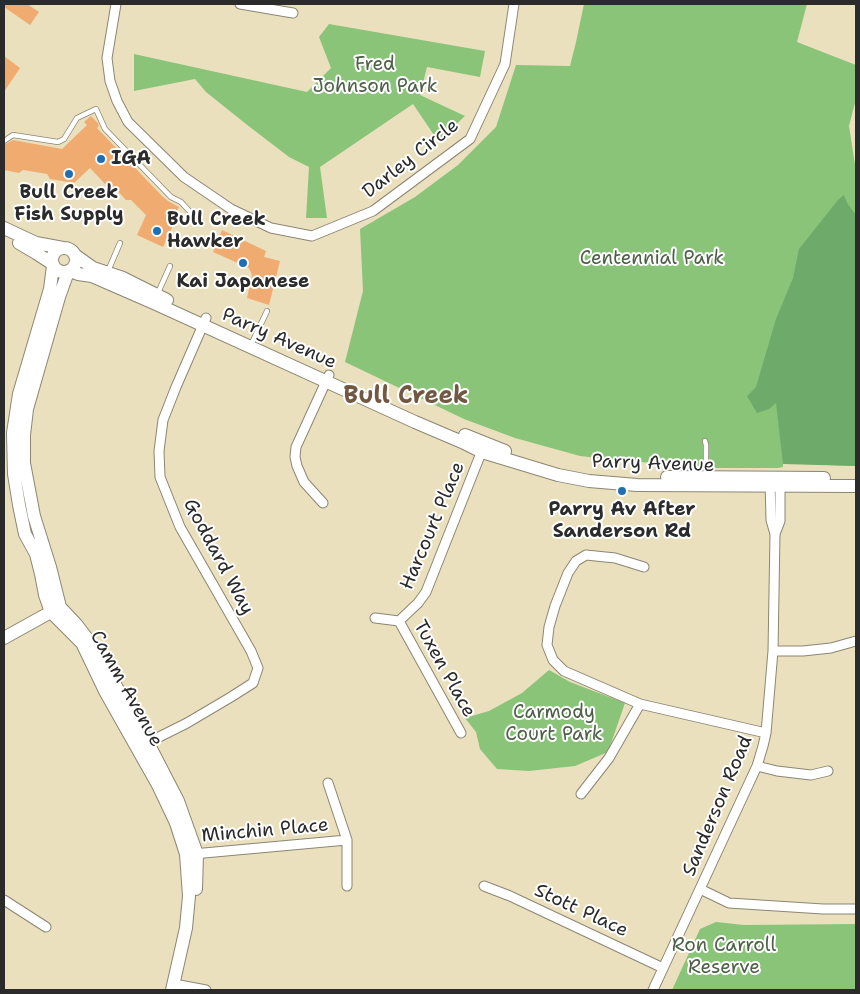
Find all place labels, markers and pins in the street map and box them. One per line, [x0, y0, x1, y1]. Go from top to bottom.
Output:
place label: IGA [111, 148, 151, 170]
marker: IGA [95, 153, 107, 165]
marker: Bull Creek Fish Supply [63, 168, 75, 180]
place label: Bull Creek Fish Supply [14, 182, 124, 226]
place label: Bull Creek Hawker [167, 209, 266, 253]
marker: Bull Creek Hawker [151, 225, 163, 237]
marker: Kai Japanese [237, 257, 249, 269]
place label: Kai Japanese [176, 271, 310, 293]
marker: Parry Av After Sanderson Rd [616, 485, 628, 497]
place label: Parry Av After Sanderson Rd [548, 499, 696, 543]

